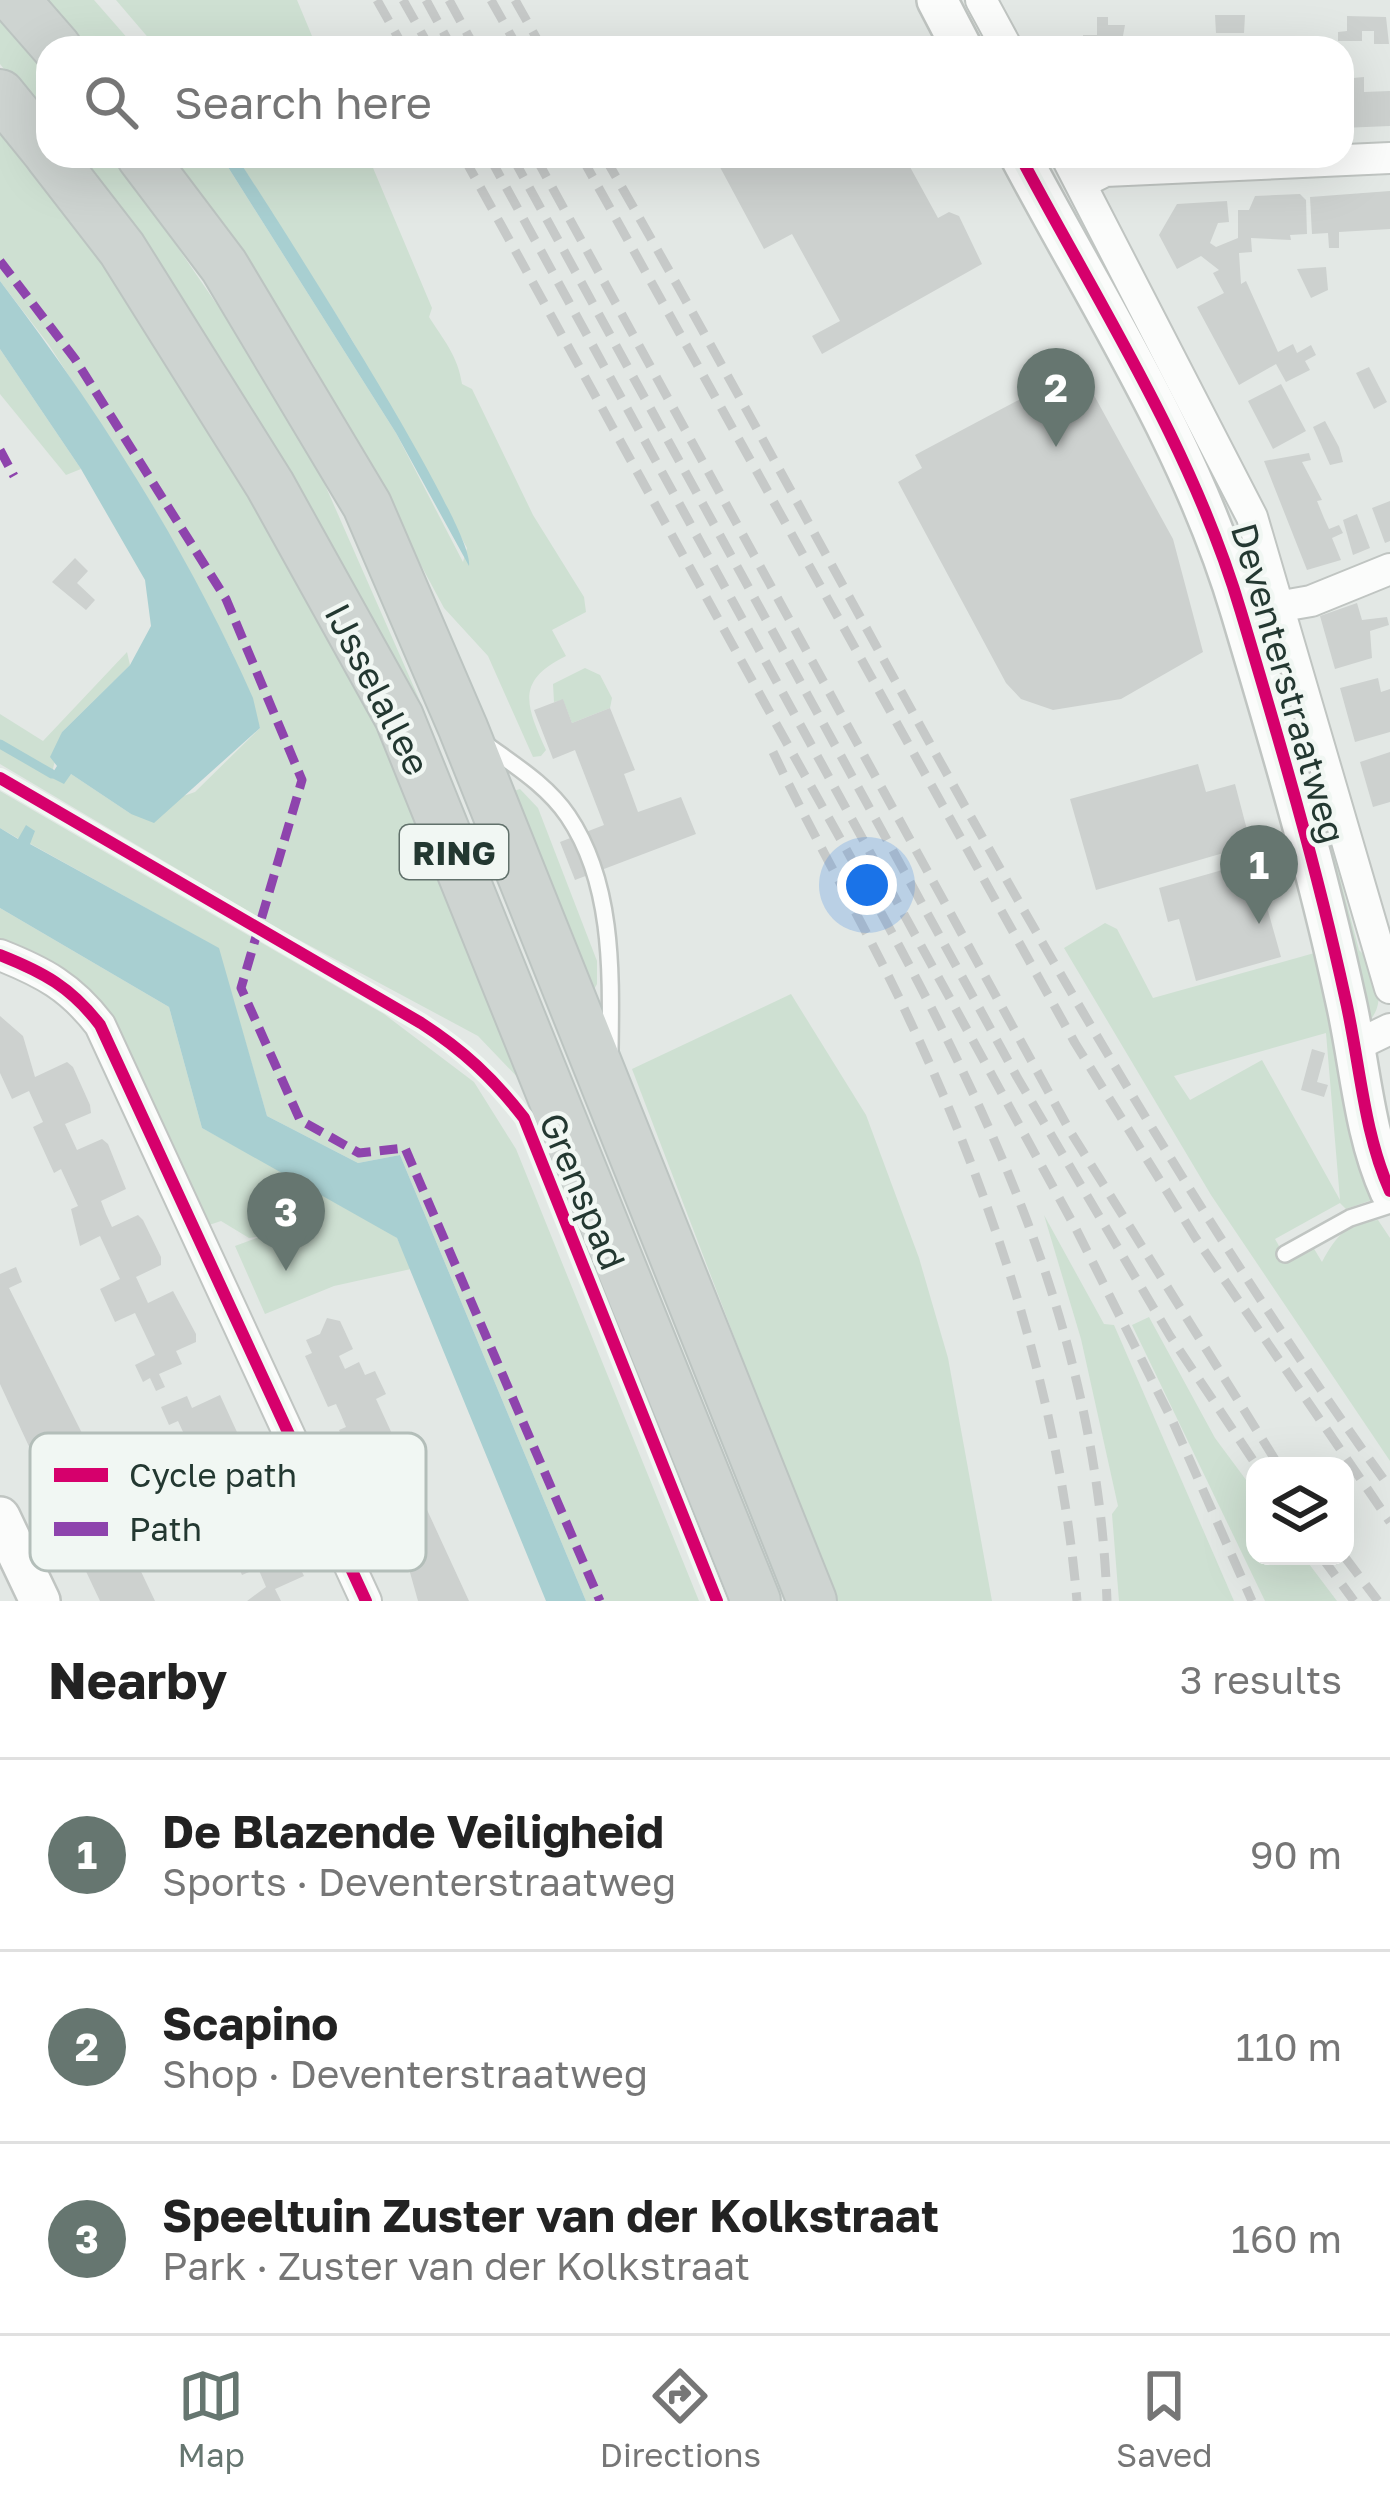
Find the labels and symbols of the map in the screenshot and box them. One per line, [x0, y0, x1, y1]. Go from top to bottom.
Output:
pin: 2 [1017, 348, 1095, 447]
street label: Deventerstraatweg [1223, 518, 1355, 848]
street label: IJsselallee [316, 596, 440, 782]
road number: RING [400, 825, 508, 879]
pin: 1 [1220, 825, 1298, 924]
your location [837, 855, 897, 915]
street label: Grenspad [531, 1106, 635, 1276]
pin: 3 [247, 1172, 325, 1271]
legend [30, 1433, 426, 1571]
text: Cycle path [129, 1455, 297, 1494]
text: Path [129, 1509, 202, 1548]

